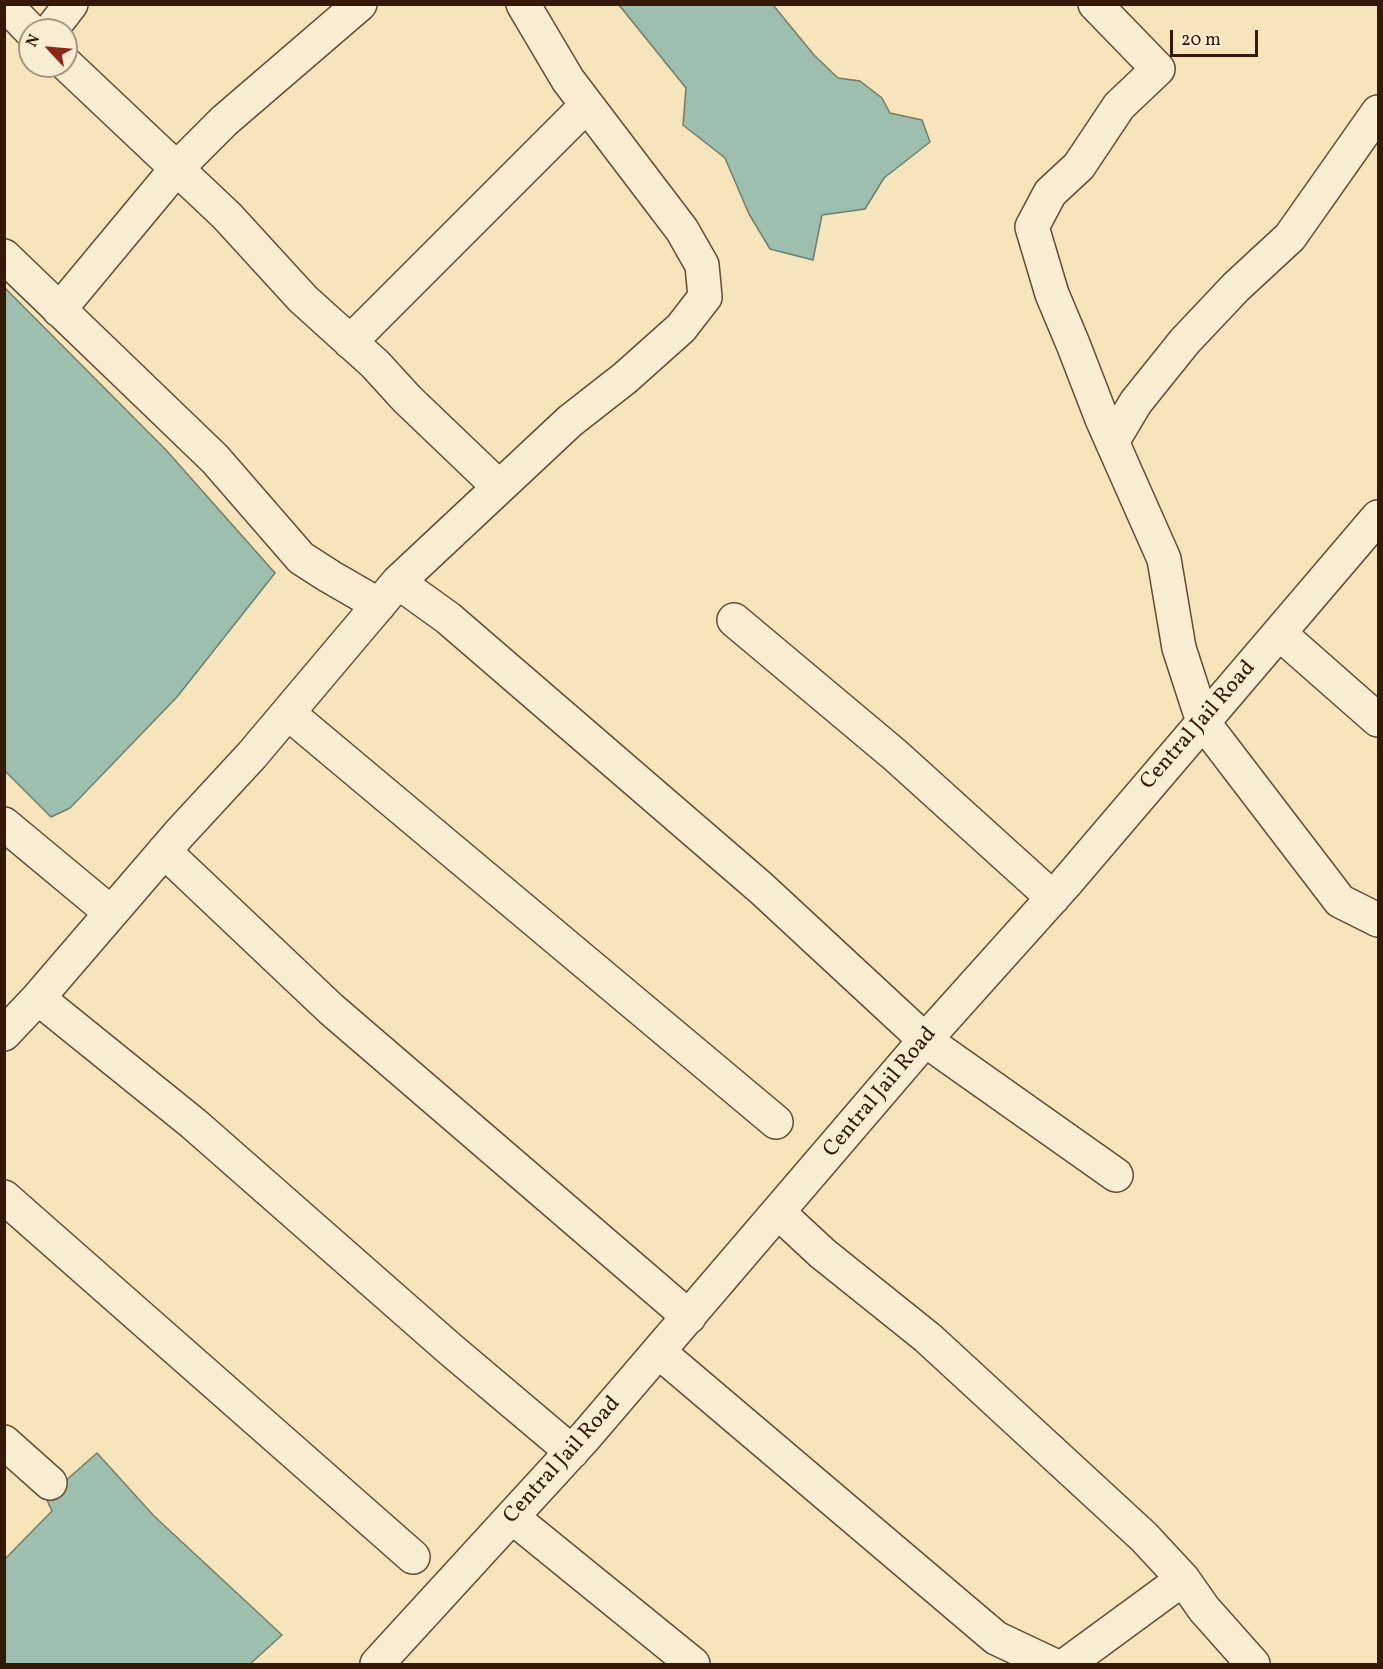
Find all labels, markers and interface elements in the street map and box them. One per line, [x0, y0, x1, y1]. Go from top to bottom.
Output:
north arrow [18, 18, 78, 78]
scale bar [1173, 18, 1262, 56]
text: 20 m [1181, 28, 1221, 53]
text: N [21, 31, 46, 51]
street label: Central Jail Road [1136, 656, 1262, 796]
street label: Central Jail Road [819, 1022, 943, 1164]
street label: Central Jail Road [499, 1392, 627, 1530]

